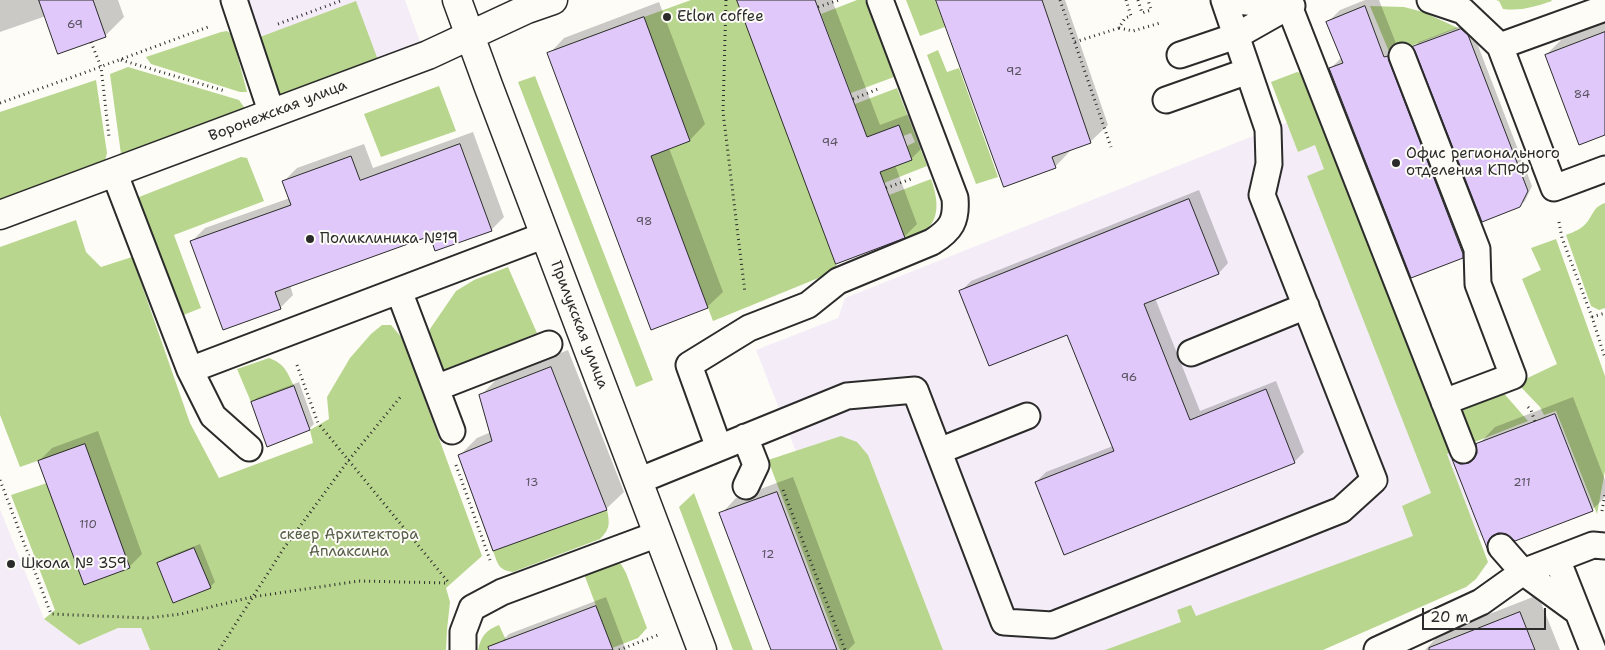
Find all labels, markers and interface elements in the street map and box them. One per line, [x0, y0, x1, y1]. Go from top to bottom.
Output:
place label: Etlon coffee [677, 8, 764, 26]
marker: Etlon coffee [661, 11, 673, 23]
house number: 69 [67, 18, 83, 32]
house number: 92 [1006, 65, 1022, 79]
street label: Воронежская улица [206, 76, 350, 146]
house number: 84 [1574, 88, 1590, 102]
house number: 94 [822, 136, 838, 150]
place label: Офис регионального отделения КПРФ [1406, 145, 1560, 180]
marker: Офис регионального отделения КПРФ [1390, 157, 1402, 169]
house number: 98 [636, 215, 652, 229]
place label: Поликлиника №19 [320, 230, 458, 248]
marker: Поликлиника №19 [304, 233, 316, 245]
street label: Прилукская улица [546, 259, 612, 391]
house number: 96 [1121, 371, 1137, 385]
house number: 13 [526, 476, 538, 490]
house number: 211 [1513, 476, 1531, 490]
house number: 110 [79, 518, 97, 532]
park label: сквер Архитектора Аплаксина [280, 526, 418, 561]
house number: 12 [762, 548, 774, 562]
place label: Школа № 359 [21, 555, 127, 573]
marker: Школа № 359 [5, 558, 17, 570]
scale bar [1425, 598, 1549, 630]
text: 20 m [1430, 607, 1469, 627]

